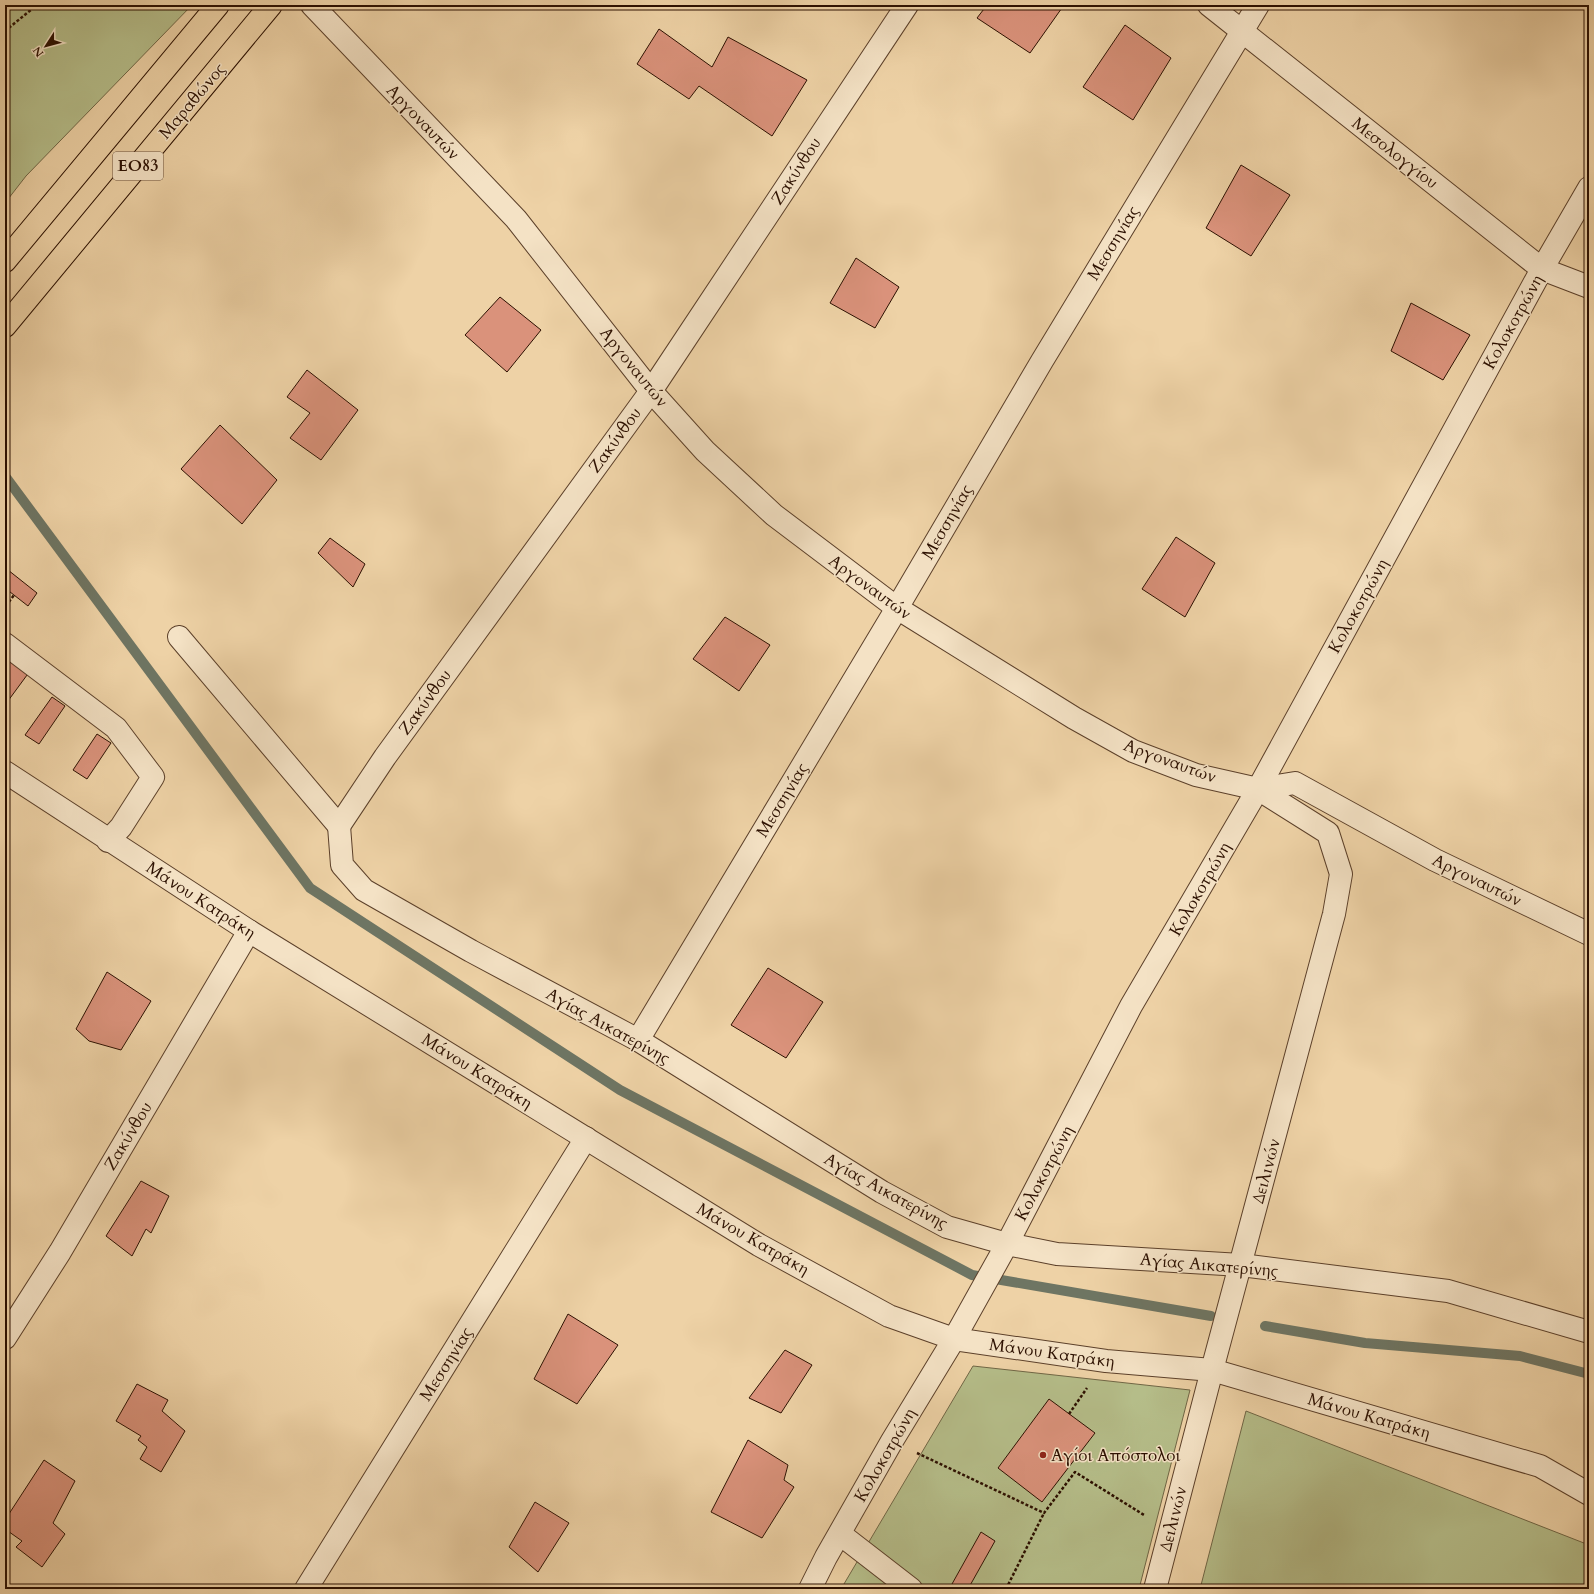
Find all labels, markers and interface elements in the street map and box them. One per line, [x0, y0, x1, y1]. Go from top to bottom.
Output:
north arrow [26, 26, 66, 66]
text: N [29, 43, 47, 60]
street label: Μαραθώνος [153, 58, 231, 144]
street label: Αργοναυτών [381, 79, 465, 165]
street label: Μεσολογγίου [1347, 112, 1443, 194]
street label: Ζακύνθου [766, 133, 826, 209]
road number: ΕΟ83 [113, 152, 163, 180]
street label: Μεσσηνίας [1082, 201, 1144, 285]
street label: Κολοκοτρώνη [1478, 271, 1548, 373]
street label: Αργοναυτών [595, 322, 673, 412]
street label: Ζακύνθου [583, 402, 647, 478]
street label: Μεσσηνίας [916, 480, 978, 564]
street label: Αργοναυτών [824, 549, 916, 625]
street label: Κολοκοτρώνη [1323, 555, 1393, 657]
street label: Ζακύνθου [393, 664, 457, 740]
street label: Αργοναυτών [1121, 734, 1219, 788]
street label: Μεσσηνίας [751, 758, 813, 842]
street label: Κολοκοτρώνη [1164, 838, 1236, 940]
street label: Αργοναυτών [1428, 848, 1526, 912]
street label: Μάνου Κατράκη [142, 856, 260, 944]
street label: Αγίας Αικατερίνης [542, 982, 674, 1070]
street label: Μάνου Κατράκη [417, 1028, 537, 1114]
street label: Ζακύνθου [99, 1097, 157, 1175]
street label: Κολοκοτρώνη [1009, 1121, 1079, 1225]
street label: Δειλινών [1246, 1136, 1286, 1206]
street label: Αγίας Αικατερίνης [820, 1147, 952, 1235]
street label: Μάνου Κατράκη [692, 1197, 814, 1281]
street label: Αγίας Αικατερίνης [1139, 1248, 1279, 1282]
street label: Μεσσηνίας [414, 1323, 478, 1405]
street label: Μάνου Κατράκη [988, 1333, 1116, 1373]
street label: Μάνου Κατράκη [1305, 1388, 1433, 1444]
street label: Κολοκοτρώνη [849, 1404, 921, 1506]
place label: Αγίοι Απόστολοι [1051, 1444, 1181, 1467]
marker: Αγίοι Απόστολοι [1038, 1450, 1048, 1460]
street label: Δειλινών [1154, 1484, 1192, 1554]

